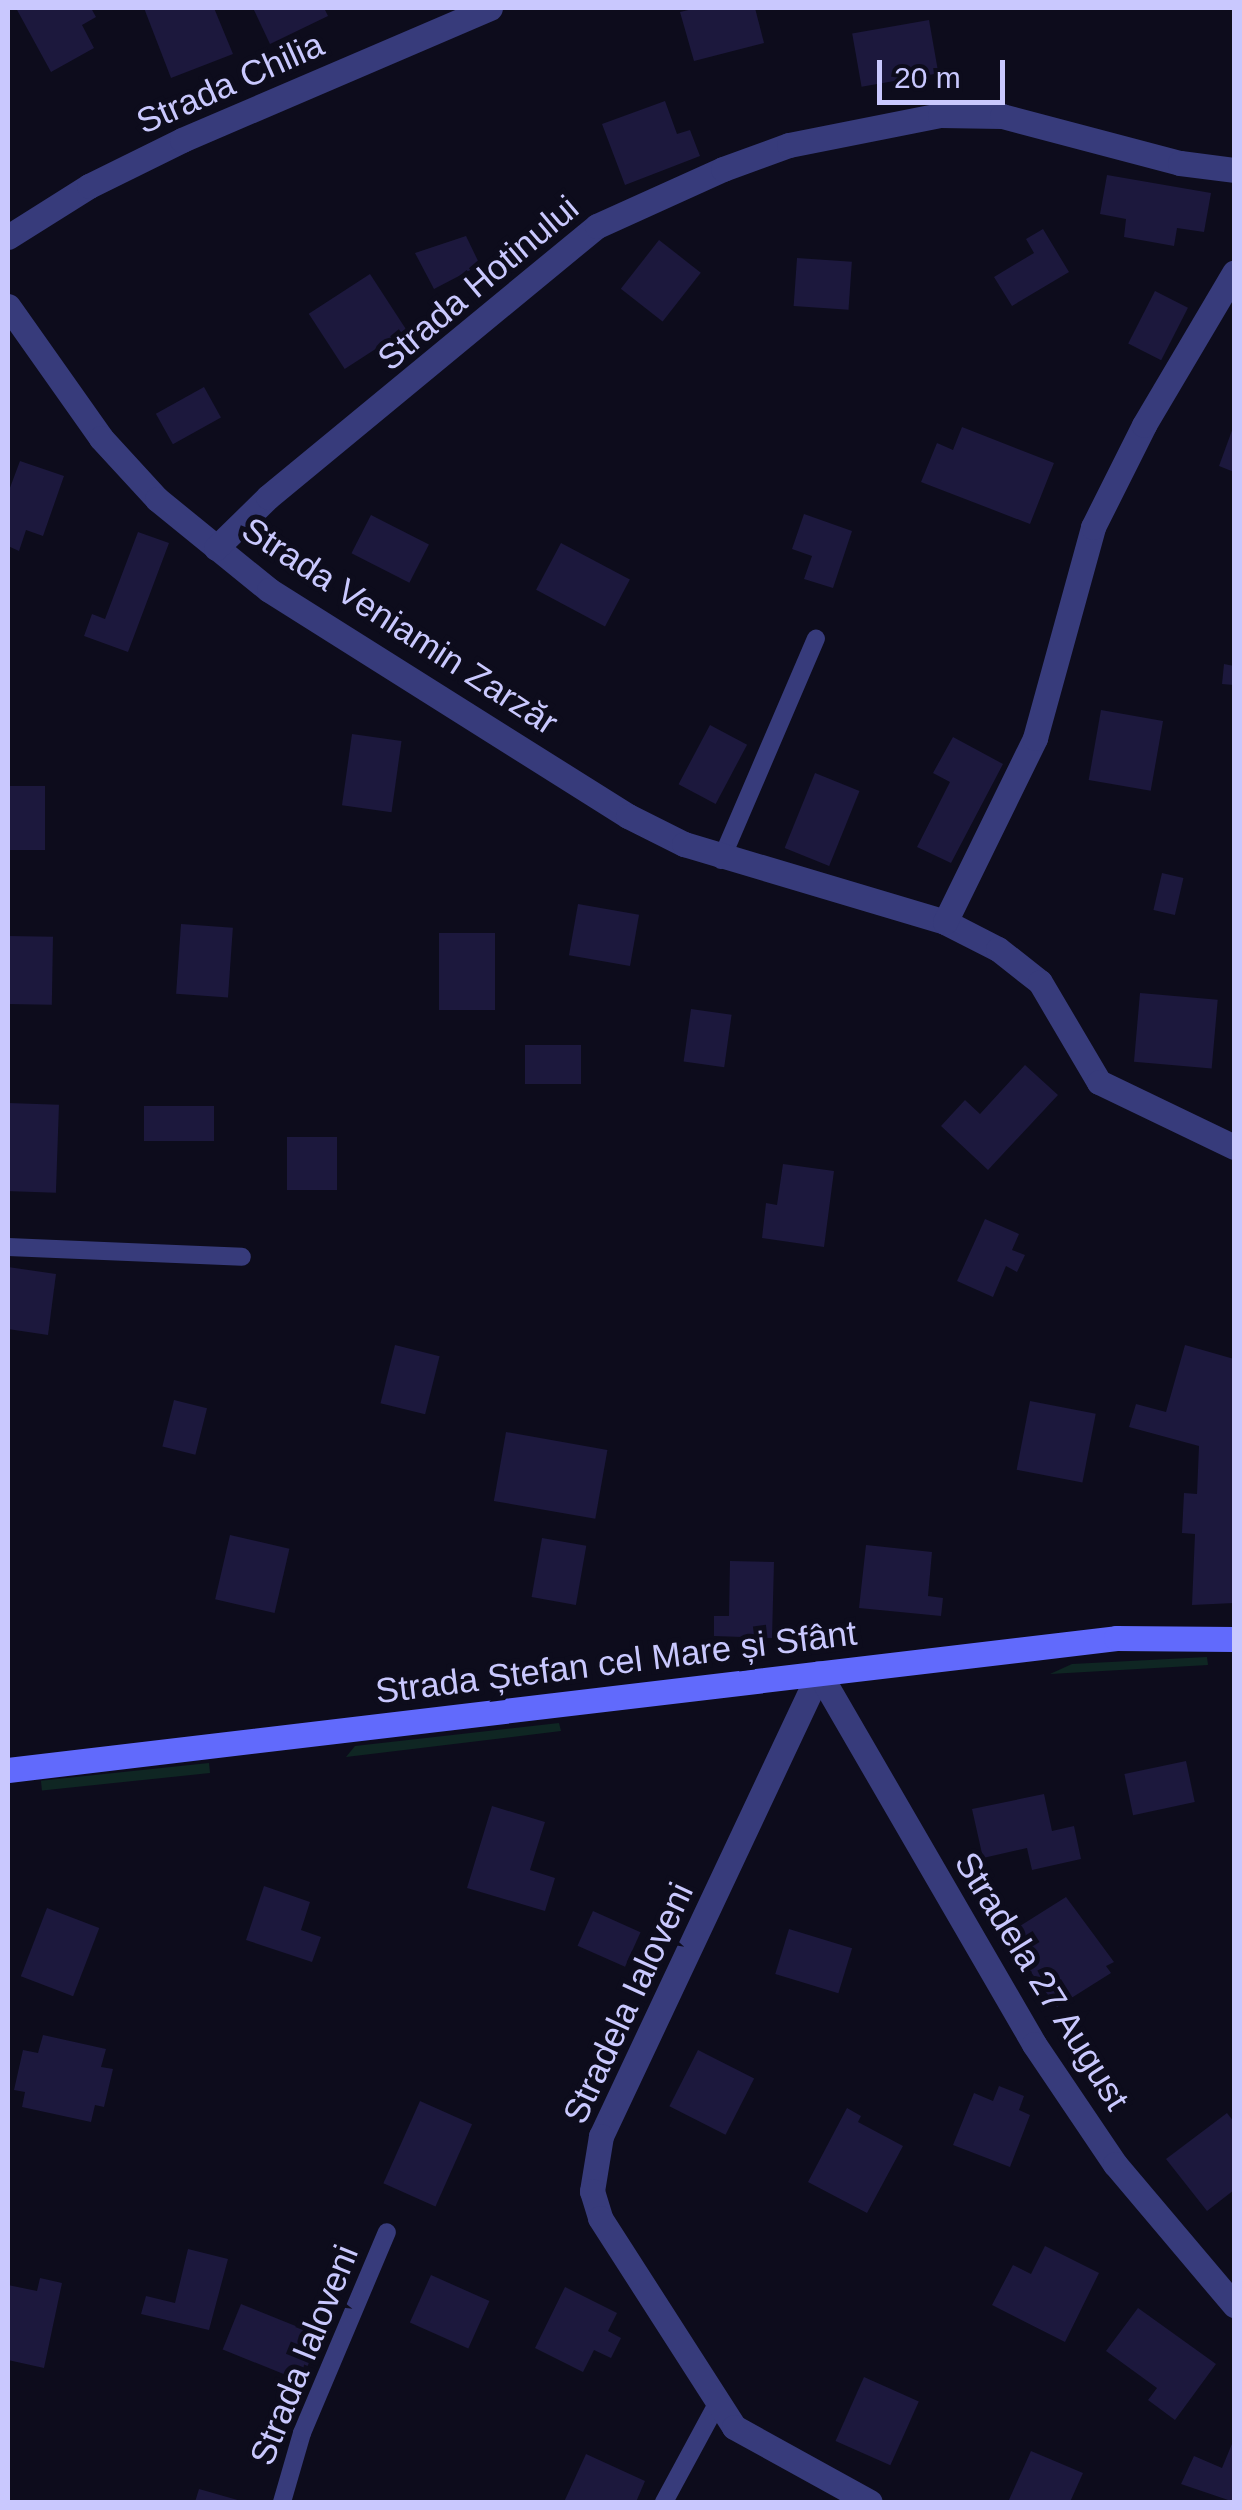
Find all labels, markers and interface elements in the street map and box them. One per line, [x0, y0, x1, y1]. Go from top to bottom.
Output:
street label: Strada Chilia [130, 23, 330, 143]
scale bar [882, 40, 1010, 102]
text: 20 m [894, 61, 961, 94]
street label: Strada Hotinului [369, 187, 587, 379]
street label: Strada Veniamin Zarzăr [234, 508, 566, 744]
street label: Strada Ștefan cel Mare și Sfânt [373, 1612, 859, 1712]
street label: Stradela 27 August [945, 1844, 1139, 2118]
street label: Stradela Ialoveni [554, 1876, 702, 2130]
street label: Strada Ialoveni [241, 2239, 367, 2471]

